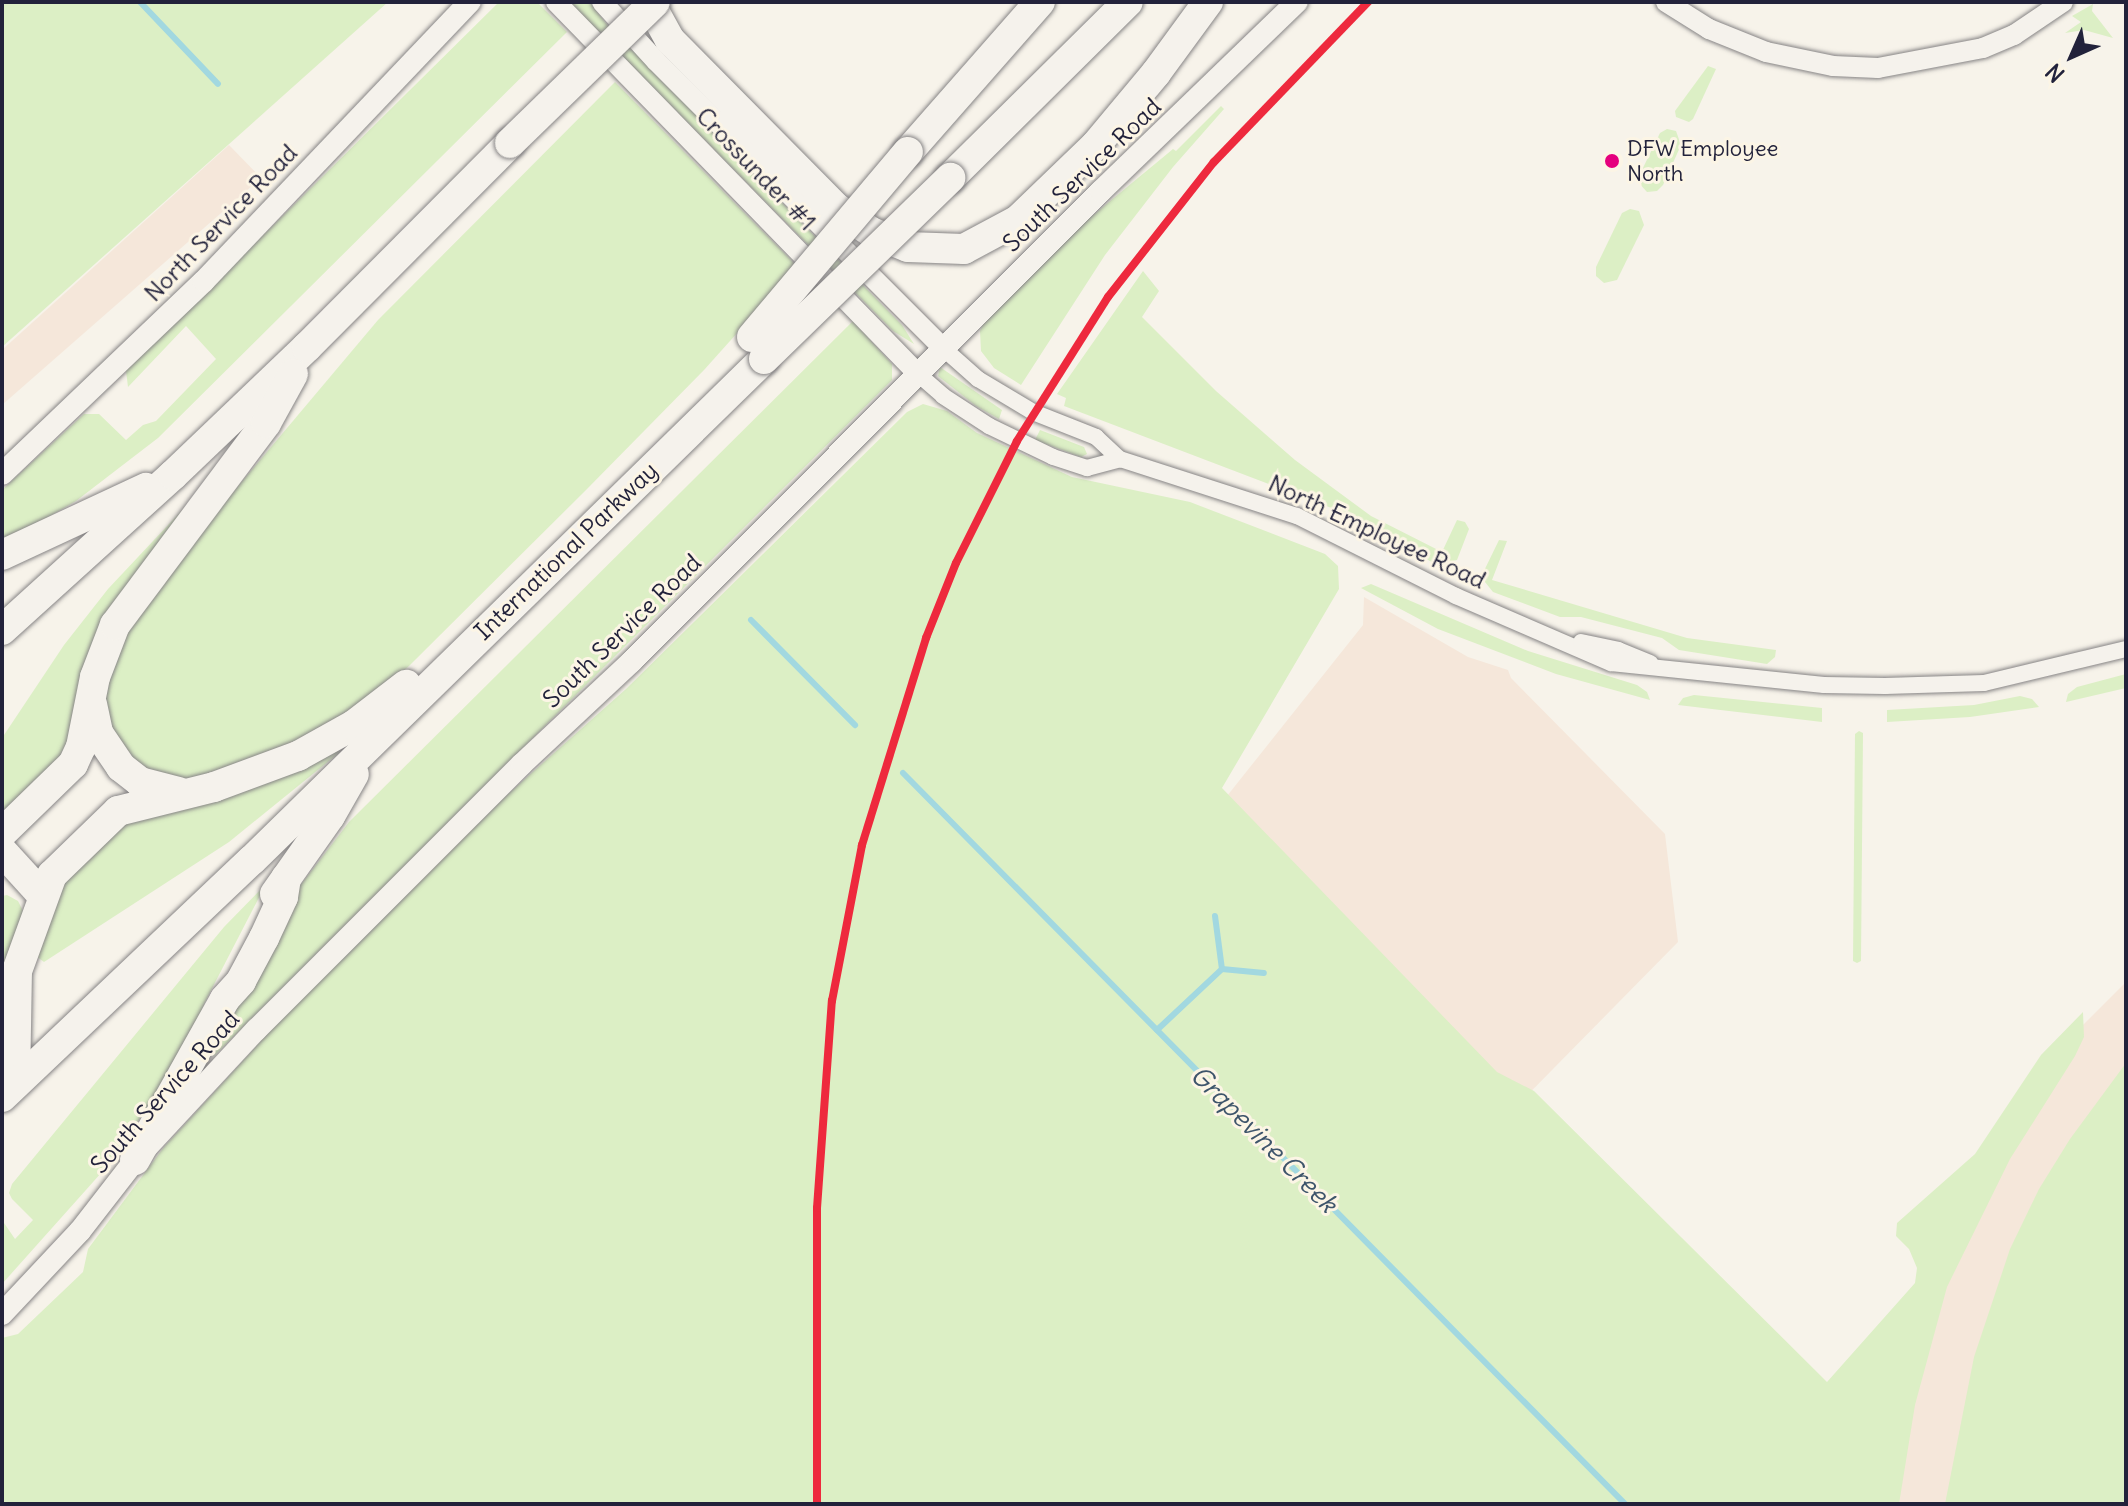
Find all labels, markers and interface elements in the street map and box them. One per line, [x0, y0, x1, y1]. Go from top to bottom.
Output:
north arrow [2032, 16, 2112, 96]
text: N [2040, 58, 2070, 88]
street label: South Service Road [997, 92, 1167, 258]
street label: Crossunder #1 [690, 102, 822, 236]
place label: DFW Employee North [1627, 135, 1778, 186]
street label: North Service Road [139, 139, 303, 307]
marker: DFW Employee North [1604, 153, 1620, 169]
street label: International Parkway [468, 456, 664, 646]
street label: North Employee Road [1264, 469, 1490, 595]
street label: South Service Road [537, 548, 707, 714]
street label: South Service Road [85, 1005, 245, 1179]
water label: Grapevine Creek [1184, 1059, 1344, 1219]

